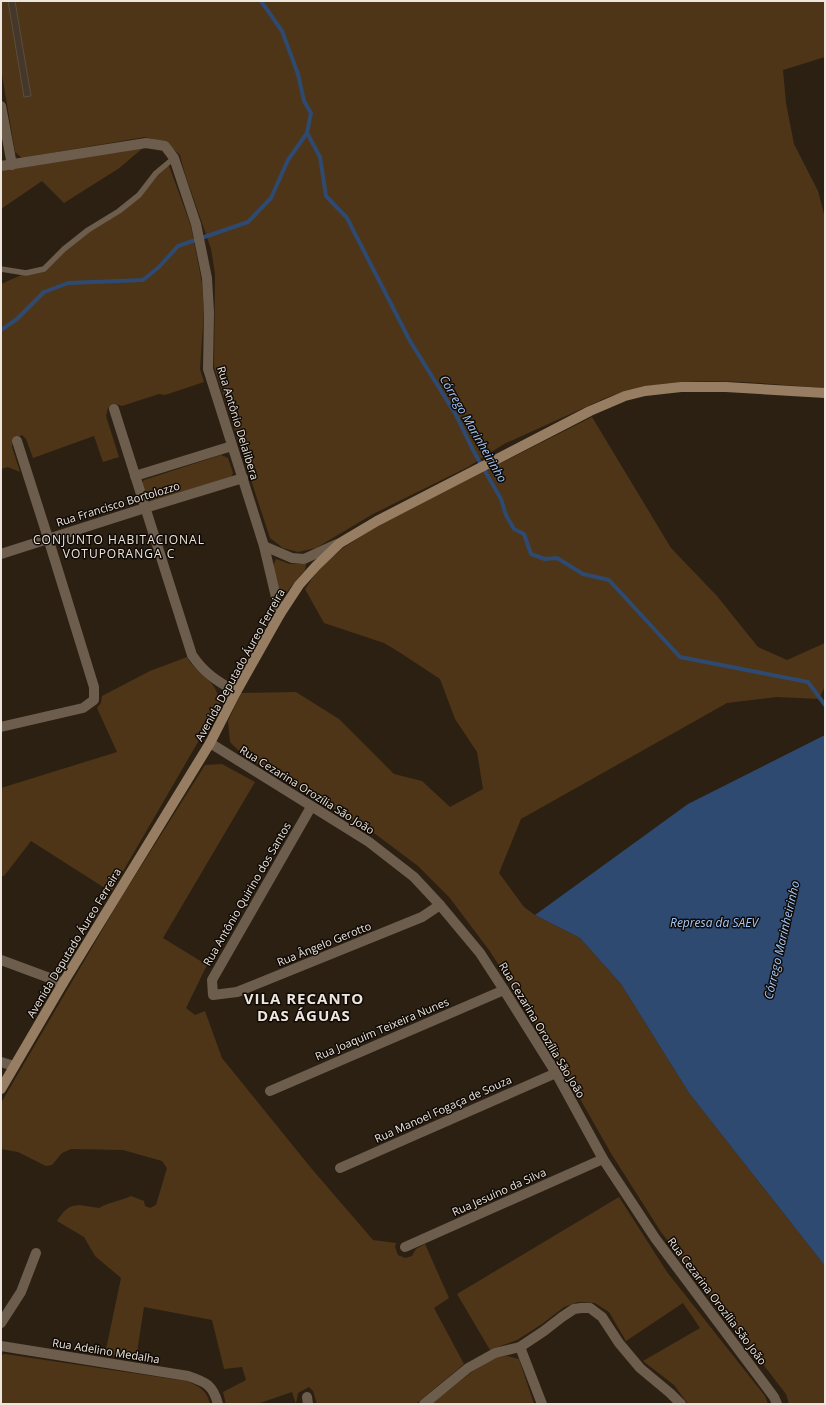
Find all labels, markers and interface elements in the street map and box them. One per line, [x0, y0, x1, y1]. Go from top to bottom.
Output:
street label: Rua Antônio Delalibera [214, 364, 263, 481]
water label: Córrego Marinheirinho [436, 372, 511, 486]
street label: Rua Francisco Bortolozzo [54, 477, 182, 530]
district label: CONJUNTO HABITACIONAL VOTUPORANGA C [33, 531, 205, 562]
street label: Avenida Deputado Áureo Ferreira [191, 586, 288, 744]
street label: Rua Cezarina Orozília São João [237, 742, 378, 837]
street label: Rua Antônio Quirino dos Santos [199, 819, 294, 968]
street label: Avenida Deputado Áureo Ferreira [23, 865, 124, 1020]
water label: Córrego Marinheirinho [760, 879, 803, 1001]
water label: Represa da SAEV [670, 914, 759, 931]
street label: Rua Ângelo Gerotto [274, 918, 373, 969]
street label: Rua Cezarina Orozília São João [496, 959, 589, 1101]
district label: VILA RECANTO DAS ÁGUAS [244, 988, 364, 1025]
street label: Rua Joaquim Teixeira Nunes [313, 994, 451, 1064]
street label: Rua Manoel Fogaça de Souza [372, 1071, 514, 1146]
street label: Rua Jesuíno da Silva [449, 1164, 548, 1219]
street label: Rua Cezarina Orozília São João [664, 1234, 771, 1368]
street label: Rua Adelino Medalha [51, 1335, 161, 1366]

